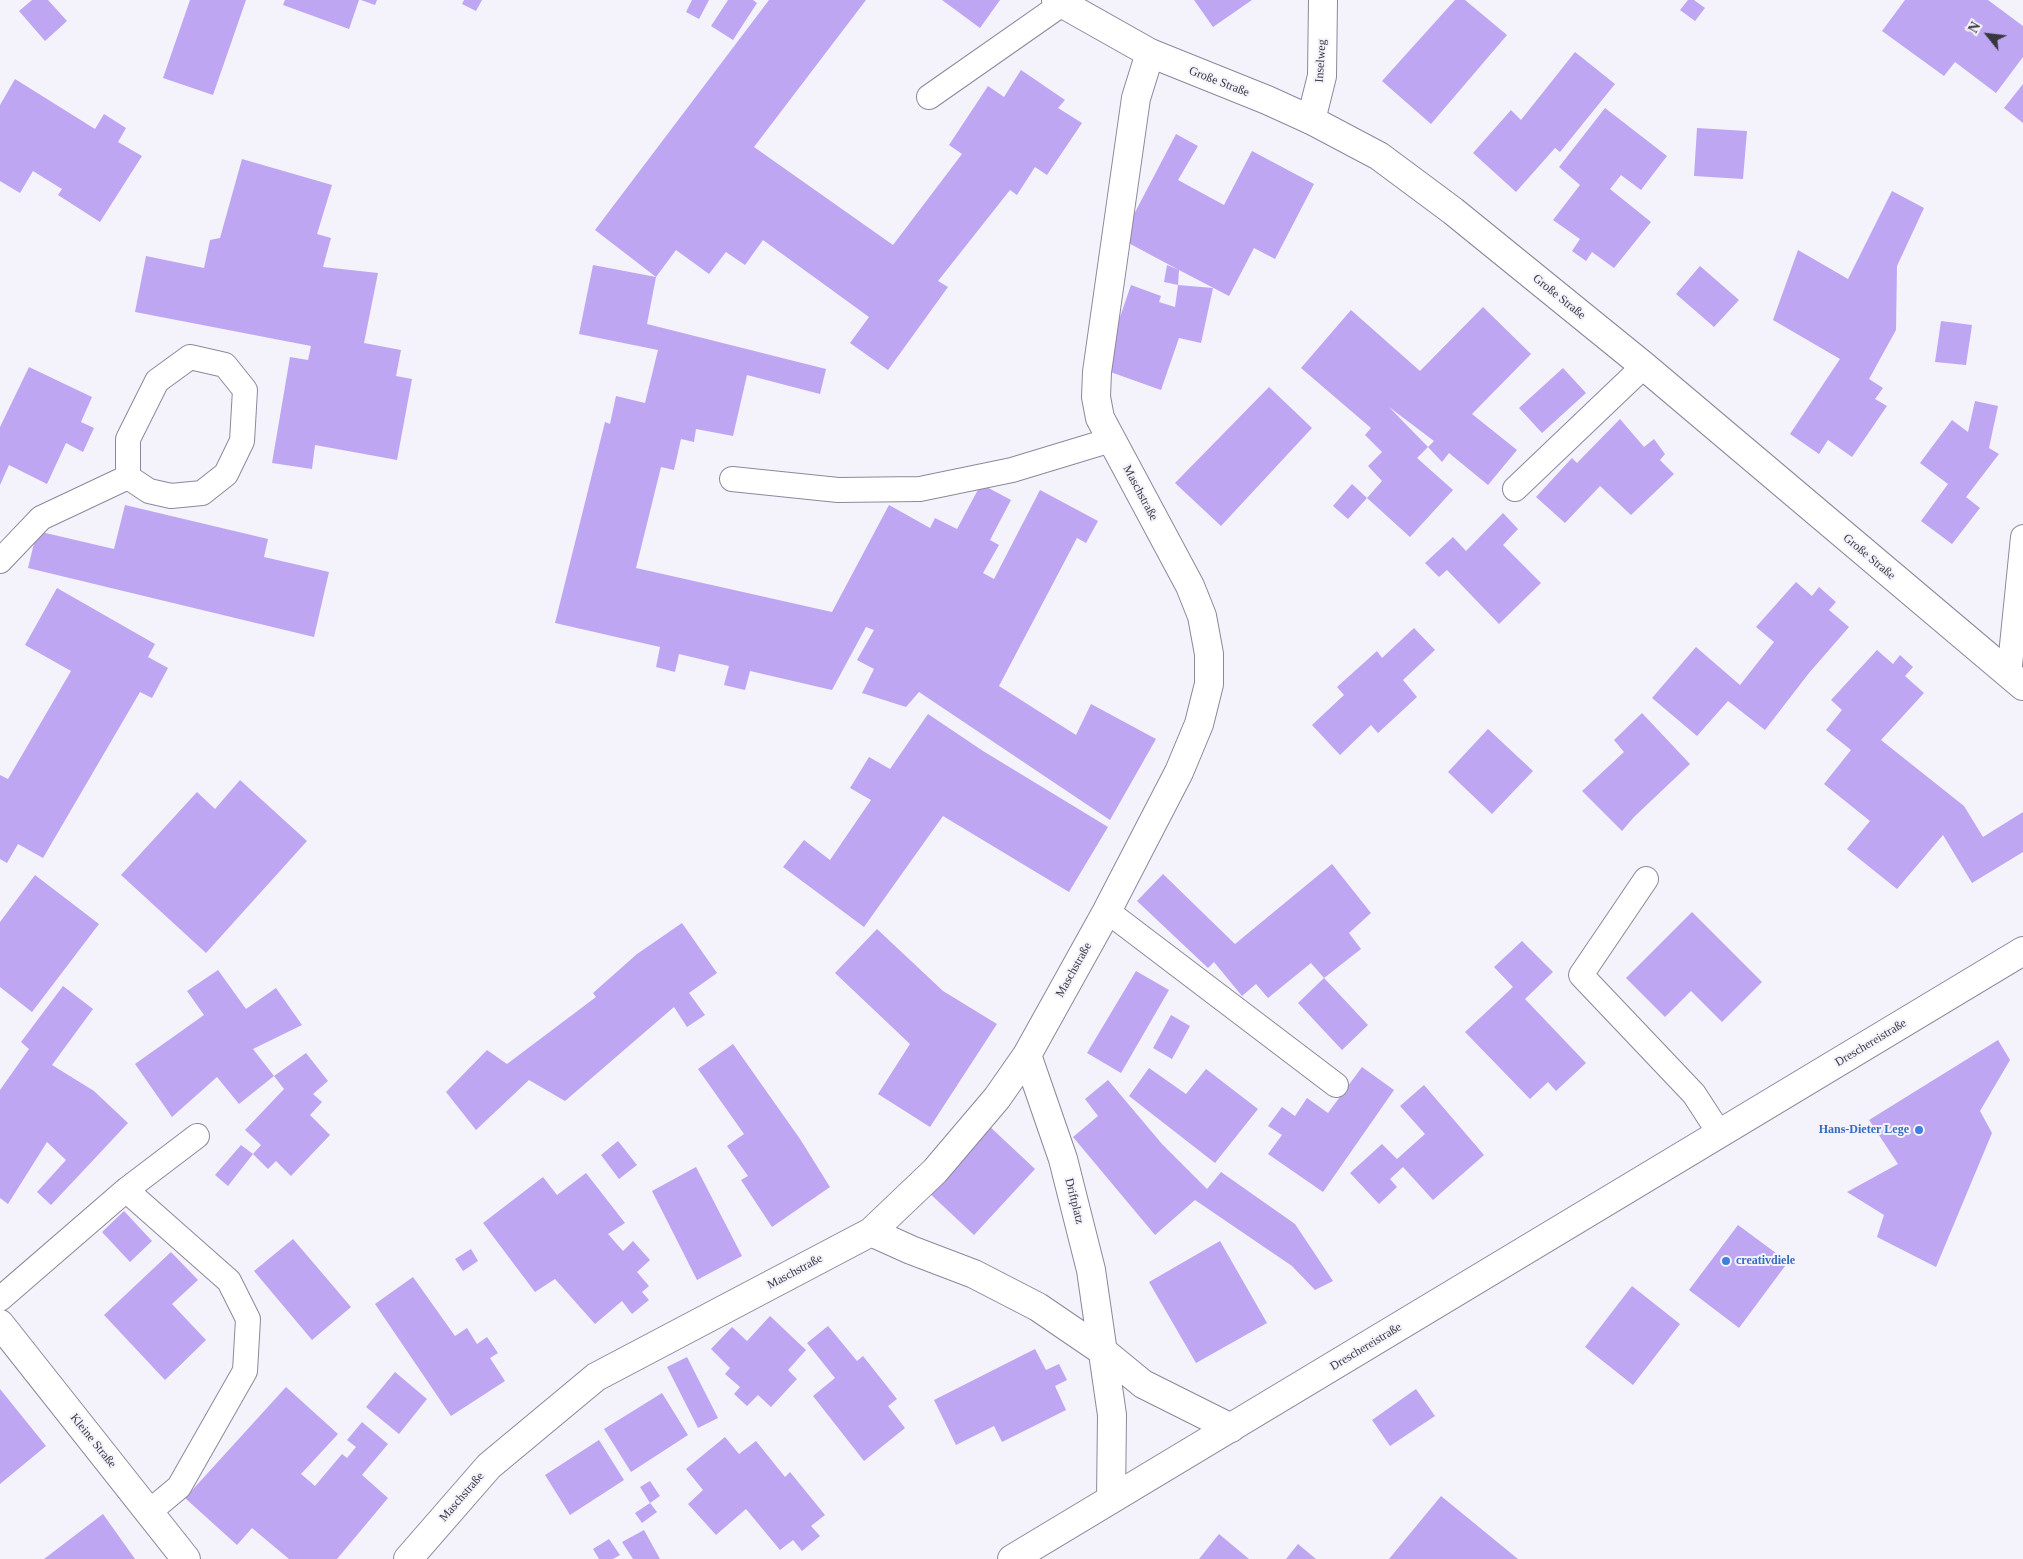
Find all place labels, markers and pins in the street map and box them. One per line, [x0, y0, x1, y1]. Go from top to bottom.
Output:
place label: Hans-Dieter Lege [1819, 1123, 1909, 1137]
marker: Hans-Dieter Lege [1913, 1124, 1925, 1136]
place label: creativdiele [1736, 1254, 1795, 1268]
marker: creativdiele [1720, 1255, 1732, 1267]

